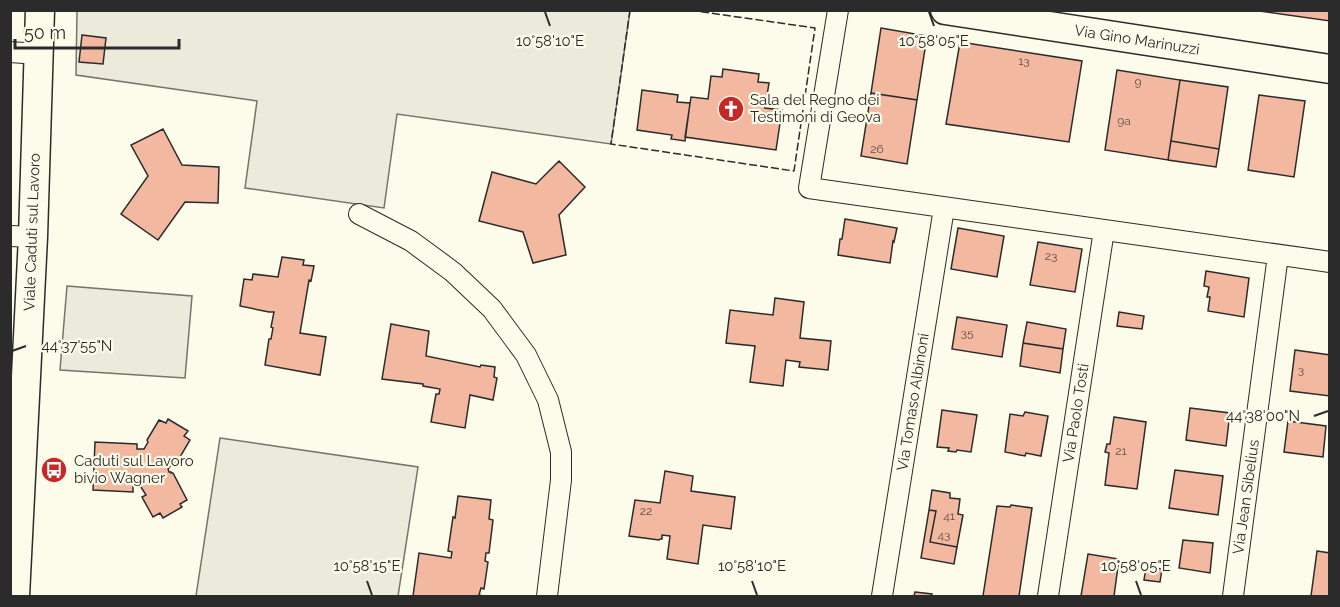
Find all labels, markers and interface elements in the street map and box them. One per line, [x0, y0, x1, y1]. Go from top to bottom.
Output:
scale bar [15, 12, 178, 50]
street label: Via Gino Marinuzzi [1073, 21, 1201, 59]
text: 50 m [24, 22, 66, 43]
text: 10°58'10"E [516, 32, 584, 50]
text: 10°58'05"E [899, 32, 969, 50]
house number: 13 [1018, 54, 1030, 68]
house number: 9 [1134, 75, 1142, 89]
place label: Sala del Regno dei Testimoni di Geova [750, 91, 881, 126]
church icon: Sala del Regno dei Testimoni di Geova [716, 94, 746, 124]
house number: 9a [1117, 114, 1131, 128]
house number: 26 [870, 142, 884, 156]
street label: Viale Caduti sul Lavoro [20, 153, 44, 311]
house number: 23 [1045, 249, 1057, 263]
house number: 35 [961, 326, 974, 340]
street label: Via Tomaso Albinoni [893, 332, 933, 472]
text: 44°37'55"N [42, 337, 112, 355]
street label: Via Paolo Tosti [1059, 362, 1093, 464]
house number: 3 [1298, 363, 1304, 377]
text: 44°38'00"N [1226, 407, 1300, 425]
street label: Via Jean Sibelius [1229, 438, 1263, 556]
house number: 21 [1115, 444, 1127, 458]
place label: Caduti sul Lavoro bivio Wagner [74, 452, 194, 487]
bus stop icon: Caduti sul Lavoro bivio Wagner [39, 455, 69, 485]
house number: 22 [640, 504, 652, 518]
house number: 41 [943, 509, 955, 523]
house number: 43 [938, 528, 950, 542]
text: 10°58'15"E [333, 557, 401, 575]
text: 10°58'10"E [718, 557, 786, 575]
text: 10°58'05"E [1101, 557, 1171, 575]

